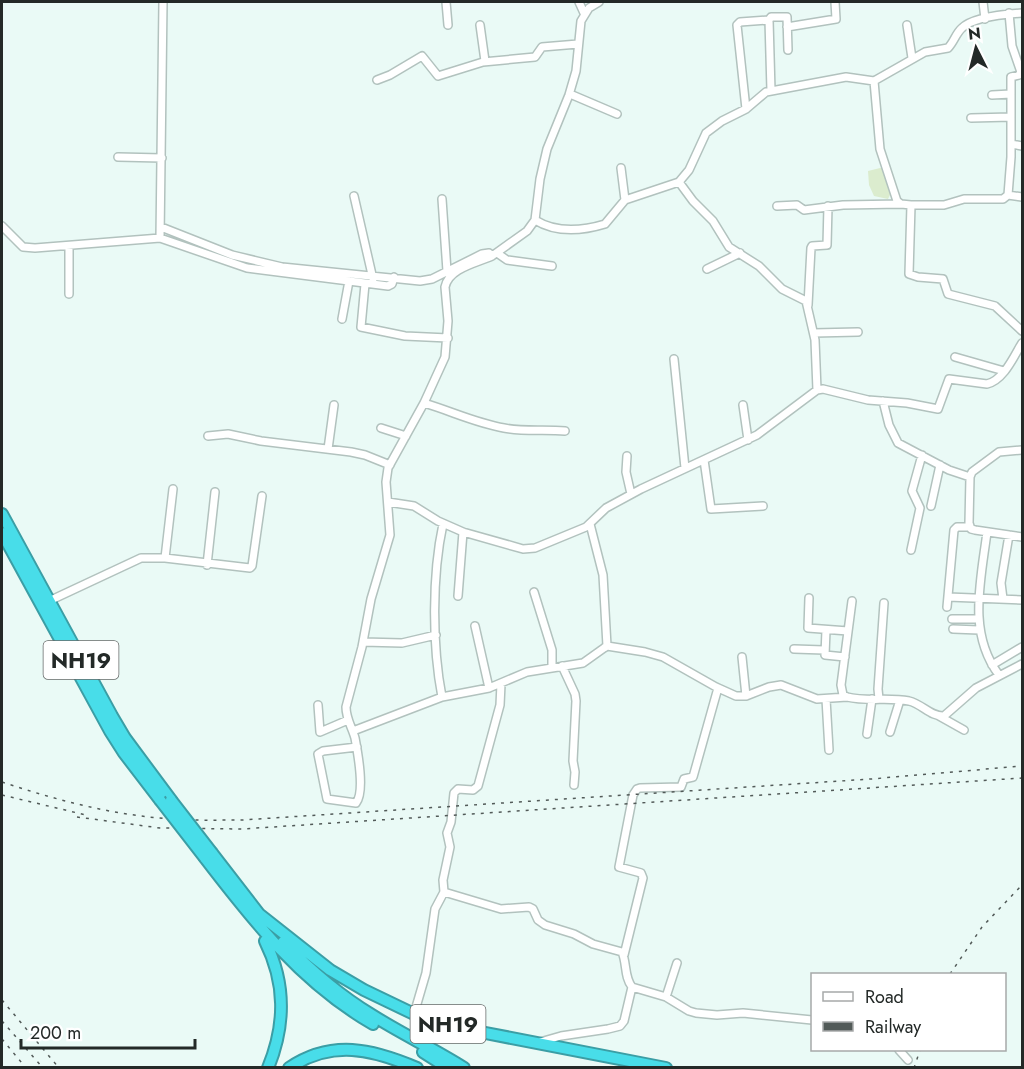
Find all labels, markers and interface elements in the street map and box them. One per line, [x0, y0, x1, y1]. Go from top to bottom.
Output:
north arrow [946, 18, 1006, 78]
text: N [967, 21, 982, 46]
road number: NH19 [44, 641, 118, 679]
legend [811, 973, 1006, 1051]
text: Road [865, 984, 904, 1010]
road number: NH19 [410, 1005, 486, 1043]
scale bar [21, 1012, 195, 1050]
text: Railway [865, 1014, 921, 1040]
text: 200 m [30, 1020, 81, 1046]

